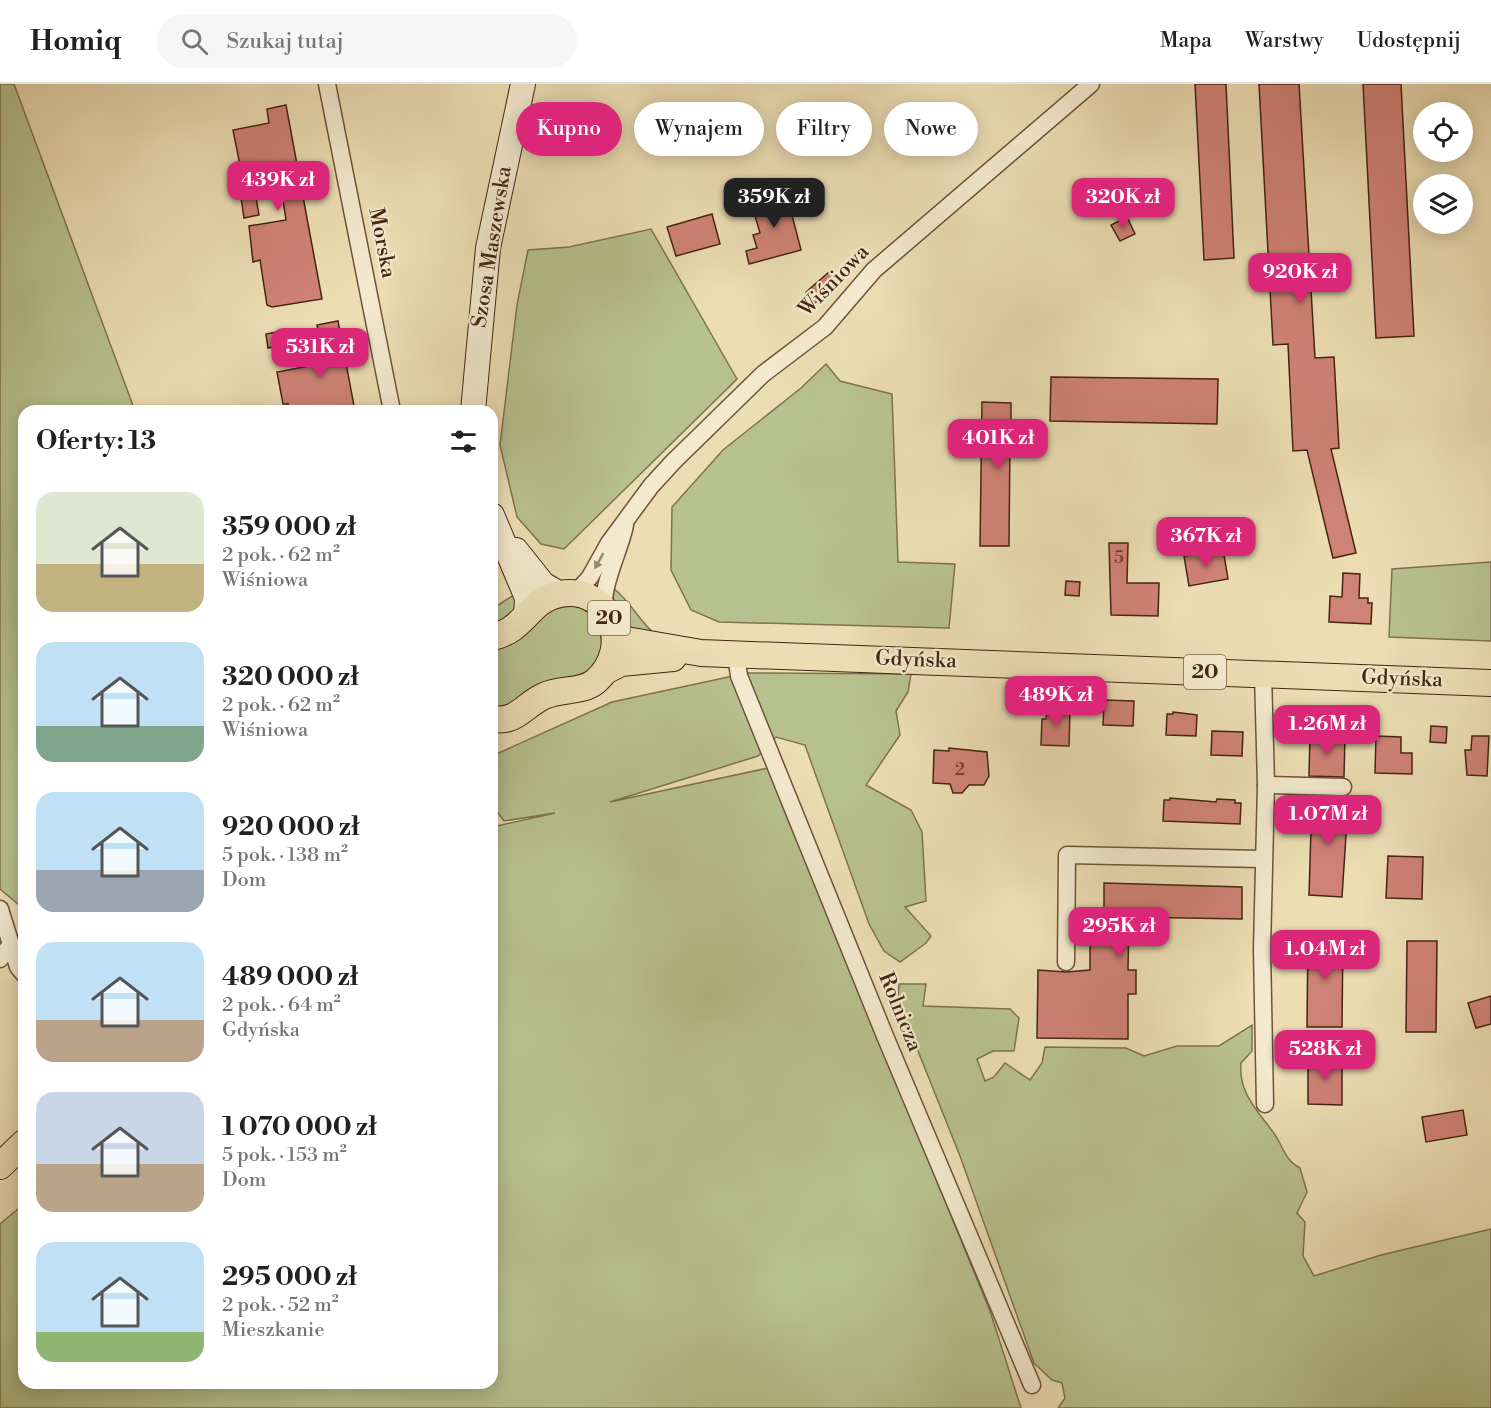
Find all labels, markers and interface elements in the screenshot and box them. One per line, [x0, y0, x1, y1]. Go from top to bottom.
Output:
search box [157, 14, 577, 68]
text: Homiq [30, 24, 121, 59]
icon: search [178, 25, 211, 58]
text: Szukaj tutaj [226, 28, 344, 55]
text: Mapa [1160, 28, 1212, 54]
text: Warstwy [1245, 28, 1324, 54]
text: Udostępnij [1357, 28, 1461, 54]
chip: Kupno [516, 102, 622, 156]
chip: Wynajem [634, 102, 764, 156]
chip: Filtry [776, 102, 872, 156]
chip: Nowe [884, 102, 978, 156]
map controls [1413, 102, 1473, 234]
button: locate [1413, 102, 1473, 162]
pin: 439K zł [223, 161, 333, 212]
street label: Szosa Maszewska [466, 164, 518, 330]
text: 439K zł [241, 168, 315, 193]
button: layers [1413, 174, 1473, 234]
pin: 359K zł [719, 178, 829, 229]
pin: 320K zł [1068, 178, 1178, 229]
text: 359K zł [738, 185, 810, 210]
text: 320K zł [1086, 185, 1160, 210]
street label: Morska [362, 206, 402, 281]
street label: Wiśniowa [793, 239, 875, 323]
pin: 920K zł [1245, 253, 1355, 304]
text: 920K zł [1262, 260, 1338, 285]
pin: 531K zł [265, 328, 375, 379]
text: 531K zł [285, 335, 355, 360]
pin: 401K zł [943, 419, 1053, 470]
text: Oferty: 13 [36, 425, 156, 457]
icon: filters [447, 425, 480, 458]
text: 401K zł [962, 426, 1034, 451]
text: 359 000 zł [222, 511, 356, 543]
icon: home [84, 516, 156, 588]
pin: 367K zł [1151, 517, 1261, 568]
text: 367K zł [1171, 524, 1242, 549]
text: 2 pok. · 62 m² [222, 543, 340, 568]
house number: 5 [1114, 546, 1124, 569]
one-way arrow [594, 553, 604, 570]
text: Wiśniowa [222, 568, 308, 593]
road number: 20 [588, 601, 630, 635]
street label: Gdyńska [875, 646, 958, 674]
road number: 20 [1184, 655, 1226, 689]
text: 320 000 zł [222, 661, 359, 693]
street label: Gdyńska [1361, 665, 1444, 693]
icon: home [84, 666, 156, 738]
pin: 489K zł [1001, 676, 1111, 727]
text: 489K zł [1019, 683, 1093, 708]
text: 2 pok. · 62 m² [222, 693, 340, 718]
pin: 1.26M zł [1265, 705, 1389, 756]
text: 1.26M zł [1288, 712, 1366, 737]
text: Wiśniowa [222, 718, 308, 743]
house number: 2 [955, 758, 965, 781]
pin: 1.07M zł [1266, 795, 1390, 846]
text: 1.07M zł [1288, 802, 1368, 827]
text: 920 000 zł [222, 811, 360, 843]
icon: home [84, 816, 156, 888]
text: 5 pok. · 138 m² [222, 843, 348, 868]
text: Dom [222, 868, 266, 893]
pin: 295K zł [1064, 907, 1174, 958]
text: 295K zł [1082, 914, 1156, 939]
pin: 1.04M zł [1263, 930, 1387, 981]
text: 1.04M zł [1284, 937, 1366, 962]
text: 489 000 zł [222, 961, 358, 993]
icon: home [84, 966, 156, 1038]
street label: Rolnicza [872, 969, 928, 1056]
text: 2 pok. · 64 m² [222, 993, 341, 1018]
text: Gdyńska [222, 1018, 300, 1043]
pin: 528K zł [1270, 1030, 1380, 1081]
text: 528K zł [1288, 1037, 1362, 1062]
text: 1 070 000 zł [222, 1111, 377, 1143]
icon: home [84, 1116, 156, 1188]
text: 5 pok. · 153 m² [222, 1143, 347, 1168]
text: Dom [222, 1168, 266, 1193]
text: 295 000 zł [222, 1261, 357, 1293]
icon: home [84, 1266, 156, 1338]
text: 2 pok. · 52 m² [222, 1293, 339, 1318]
text: Mieszkanie [222, 1318, 325, 1343]

